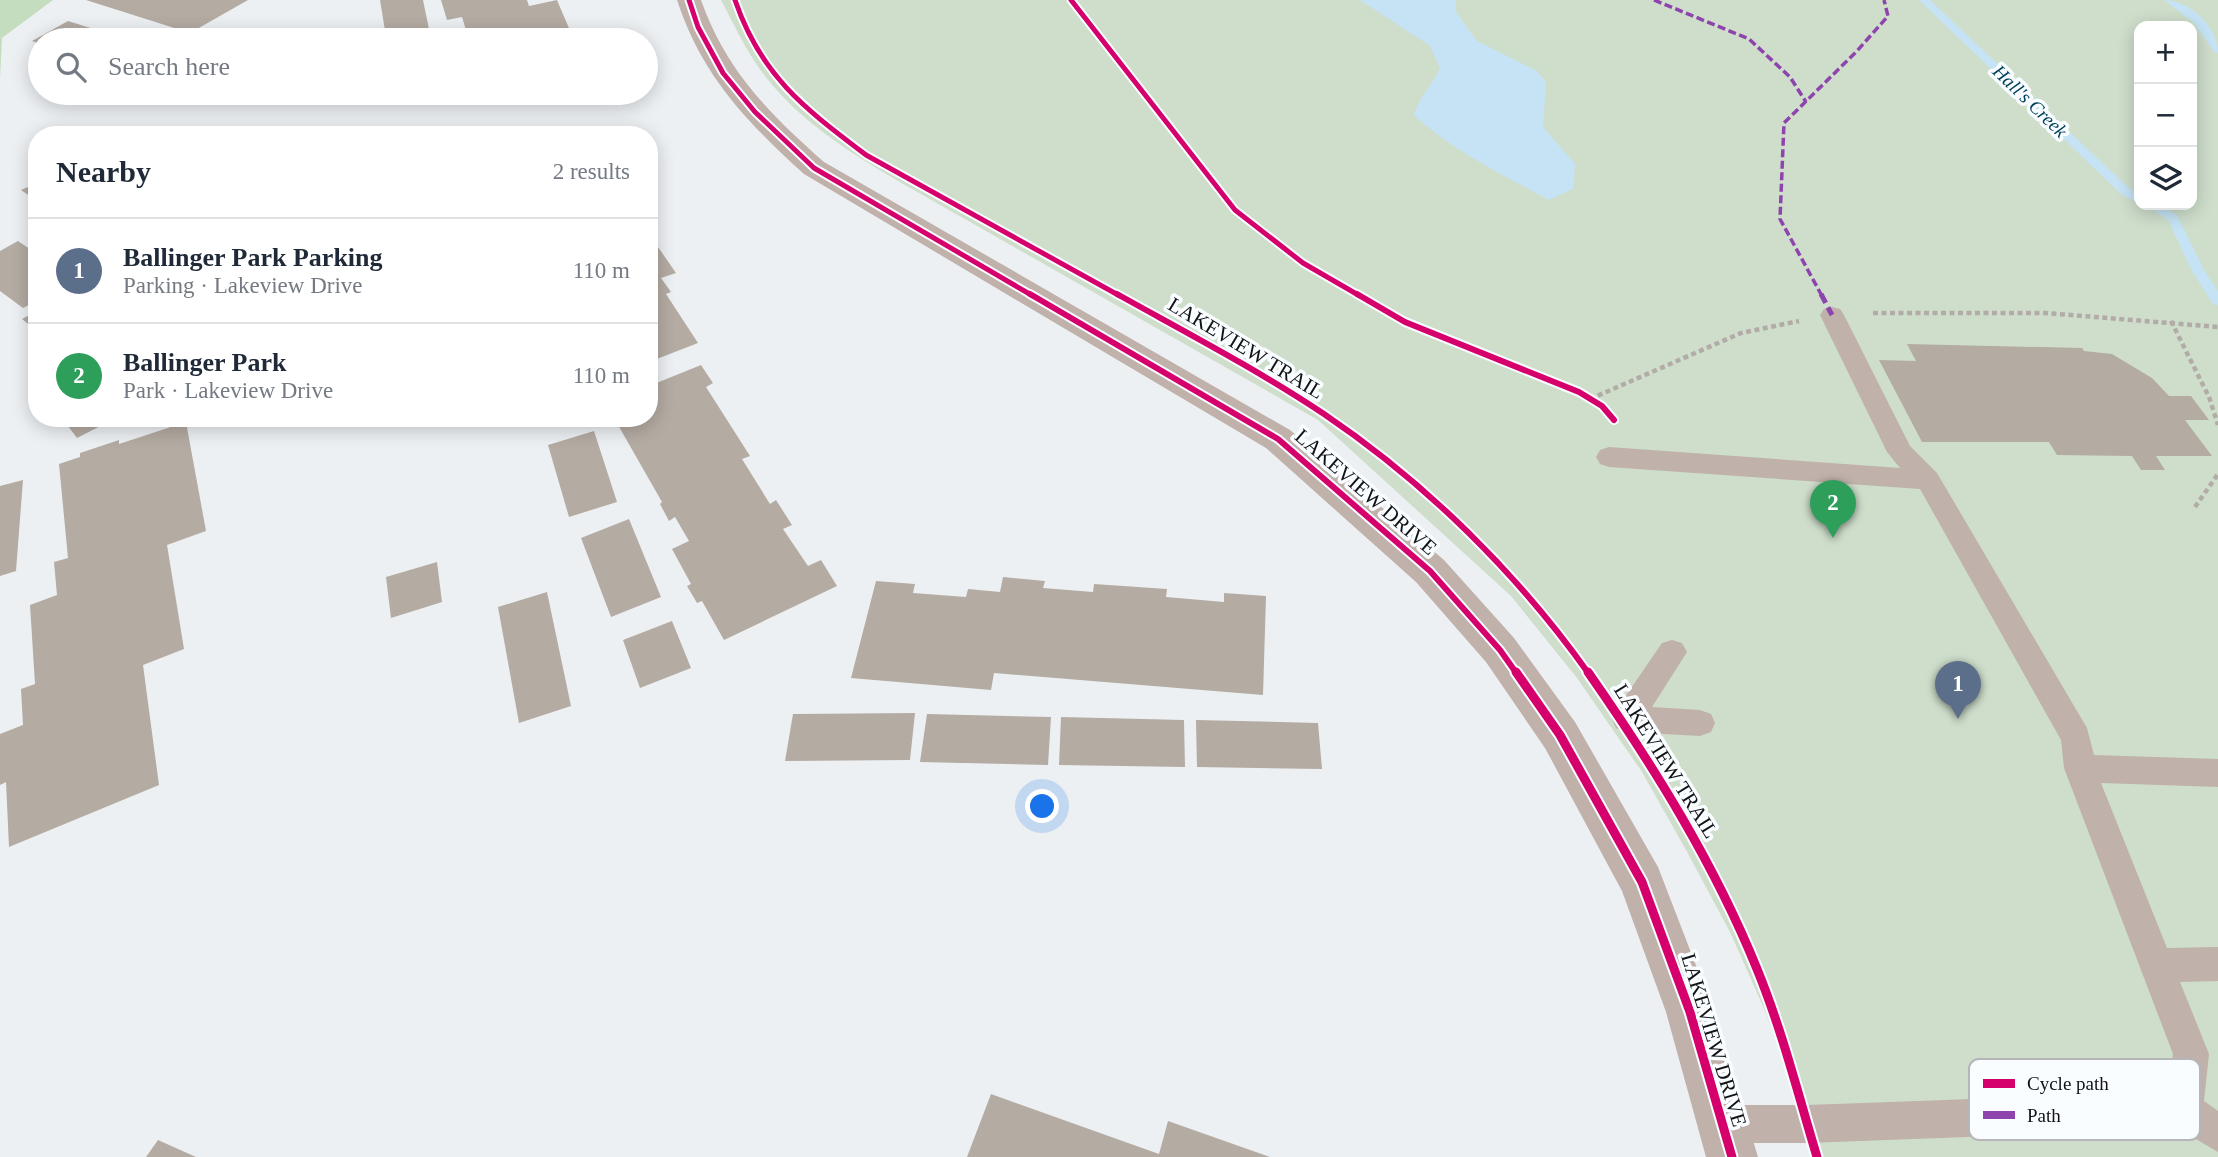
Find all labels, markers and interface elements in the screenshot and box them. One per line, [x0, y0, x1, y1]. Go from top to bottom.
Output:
map controls [2134, 21, 2197, 210]
button: + [2134, 21, 2197, 84]
search box [28, 28, 658, 105]
icon: search [52, 48, 90, 86]
text: Search here [108, 52, 230, 81]
water label: Hall's Creek [1988, 60, 2072, 142]
button: − [2134, 84, 2197, 147]
button: layers [2134, 147, 2197, 210]
text: Nearby [56, 155, 151, 188]
text: 2 results [553, 159, 630, 184]
text: Ballinger Park Parking [123, 243, 383, 272]
text: 1 [73, 258, 85, 283]
text: 110 m [573, 258, 630, 283]
text: Parking · Lakeview Drive [123, 273, 363, 298]
street label: LAKEVIEW TRAIL [1164, 292, 1328, 404]
text: Ballinger Park [123, 348, 286, 377]
text: 2 [73, 363, 85, 388]
text: 110 m [573, 363, 630, 388]
text: Park · Lakeview Drive [123, 378, 333, 403]
street label: LAKEVIEW DRIVE [1290, 424, 1442, 560]
pin: 2 [1810, 480, 1856, 538]
pin: 1 [1935, 661, 1981, 719]
street label: LAKEVIEW TRAIL [1609, 680, 1723, 842]
your location [1025, 789, 1059, 823]
street label: LAKEVIEW DRIVE [1676, 951, 1752, 1129]
legend [1969, 1059, 2200, 1140]
text: Cycle path [2027, 1073, 2109, 1094]
text: Path [2027, 1105, 2061, 1126]

